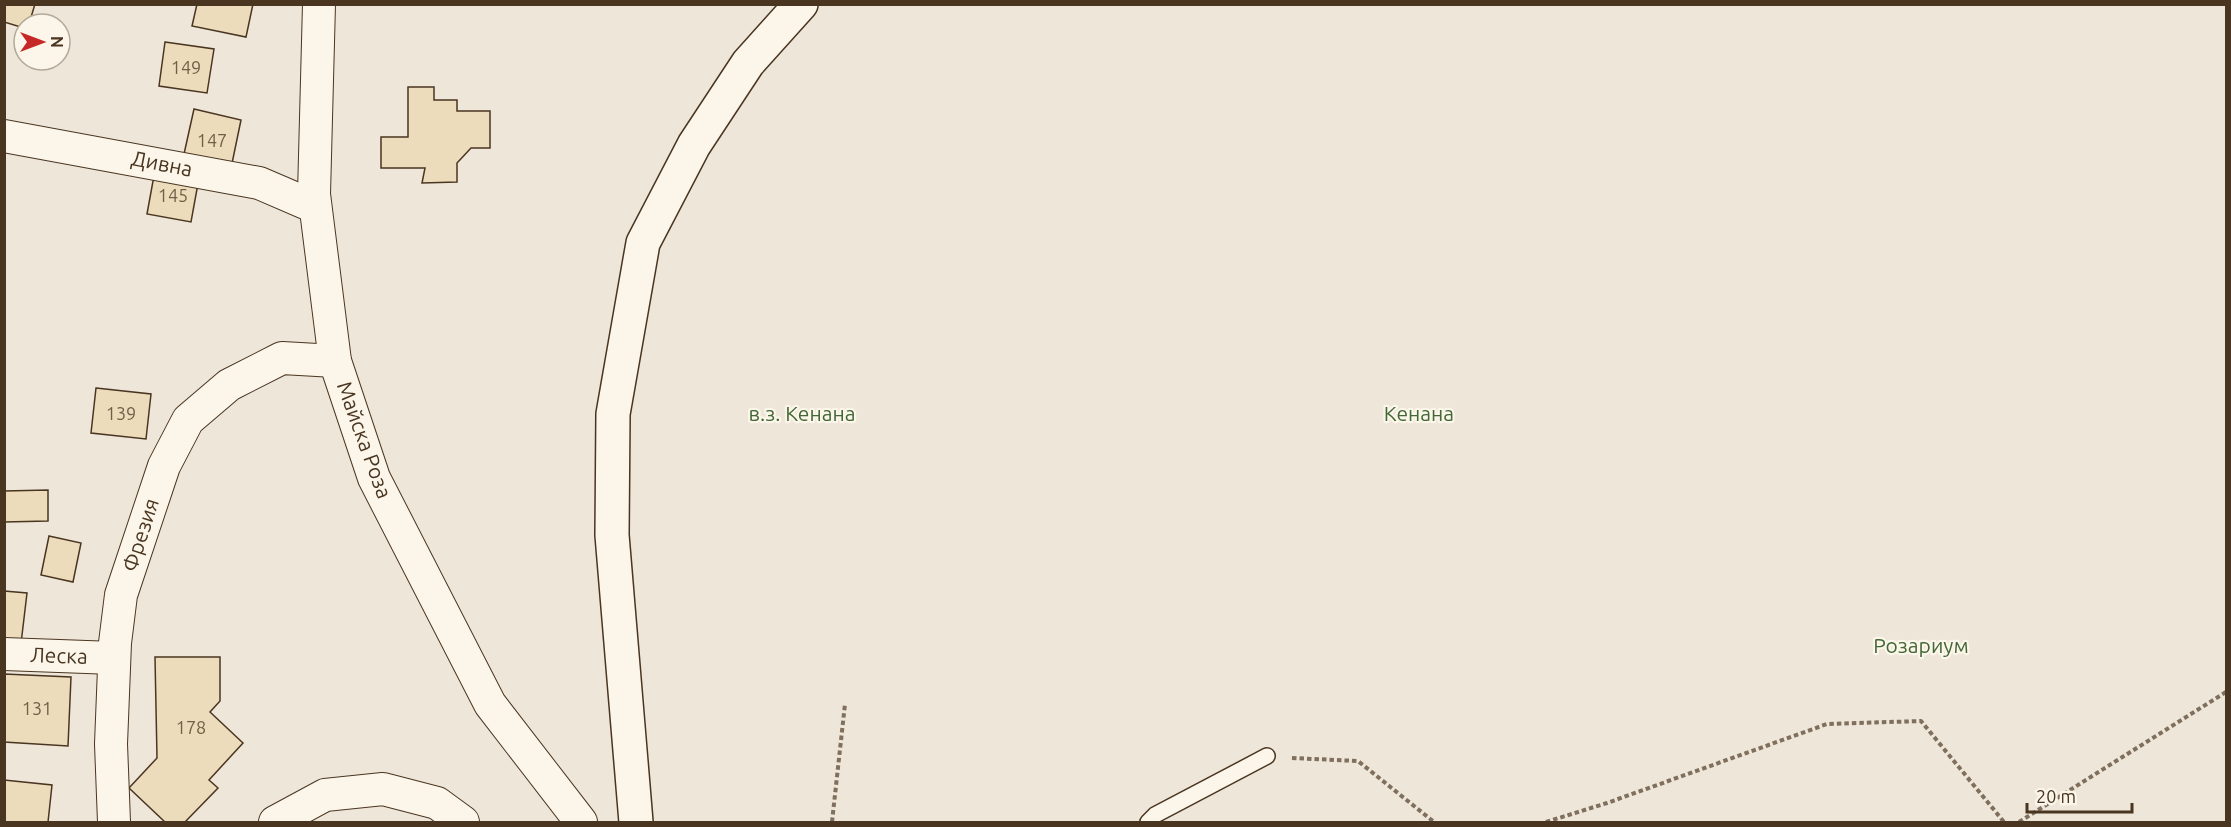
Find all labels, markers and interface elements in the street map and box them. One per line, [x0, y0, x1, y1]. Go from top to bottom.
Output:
north arrow [12, 12, 72, 72]
text: N [48, 36, 66, 48]
house number: 149 [171, 57, 201, 77]
house number: 147 [197, 130, 227, 150]
street label: Дивна [130, 145, 195, 181]
house number: 145 [158, 185, 188, 205]
street label: Майска Роза [333, 378, 397, 502]
park label: в.з. Кенана [748, 401, 856, 425]
park label: Кенана [1384, 401, 1454, 425]
house number: 139 [106, 403, 136, 423]
street label: Фрезия [117, 495, 163, 574]
park label: Розариум [1873, 633, 1969, 657]
street label: Леска [30, 642, 88, 668]
house number: 131 [22, 698, 52, 718]
house number: 178 [176, 717, 206, 737]
scale bar [2027, 776, 2132, 814]
text: 20 m [2036, 786, 2076, 806]

